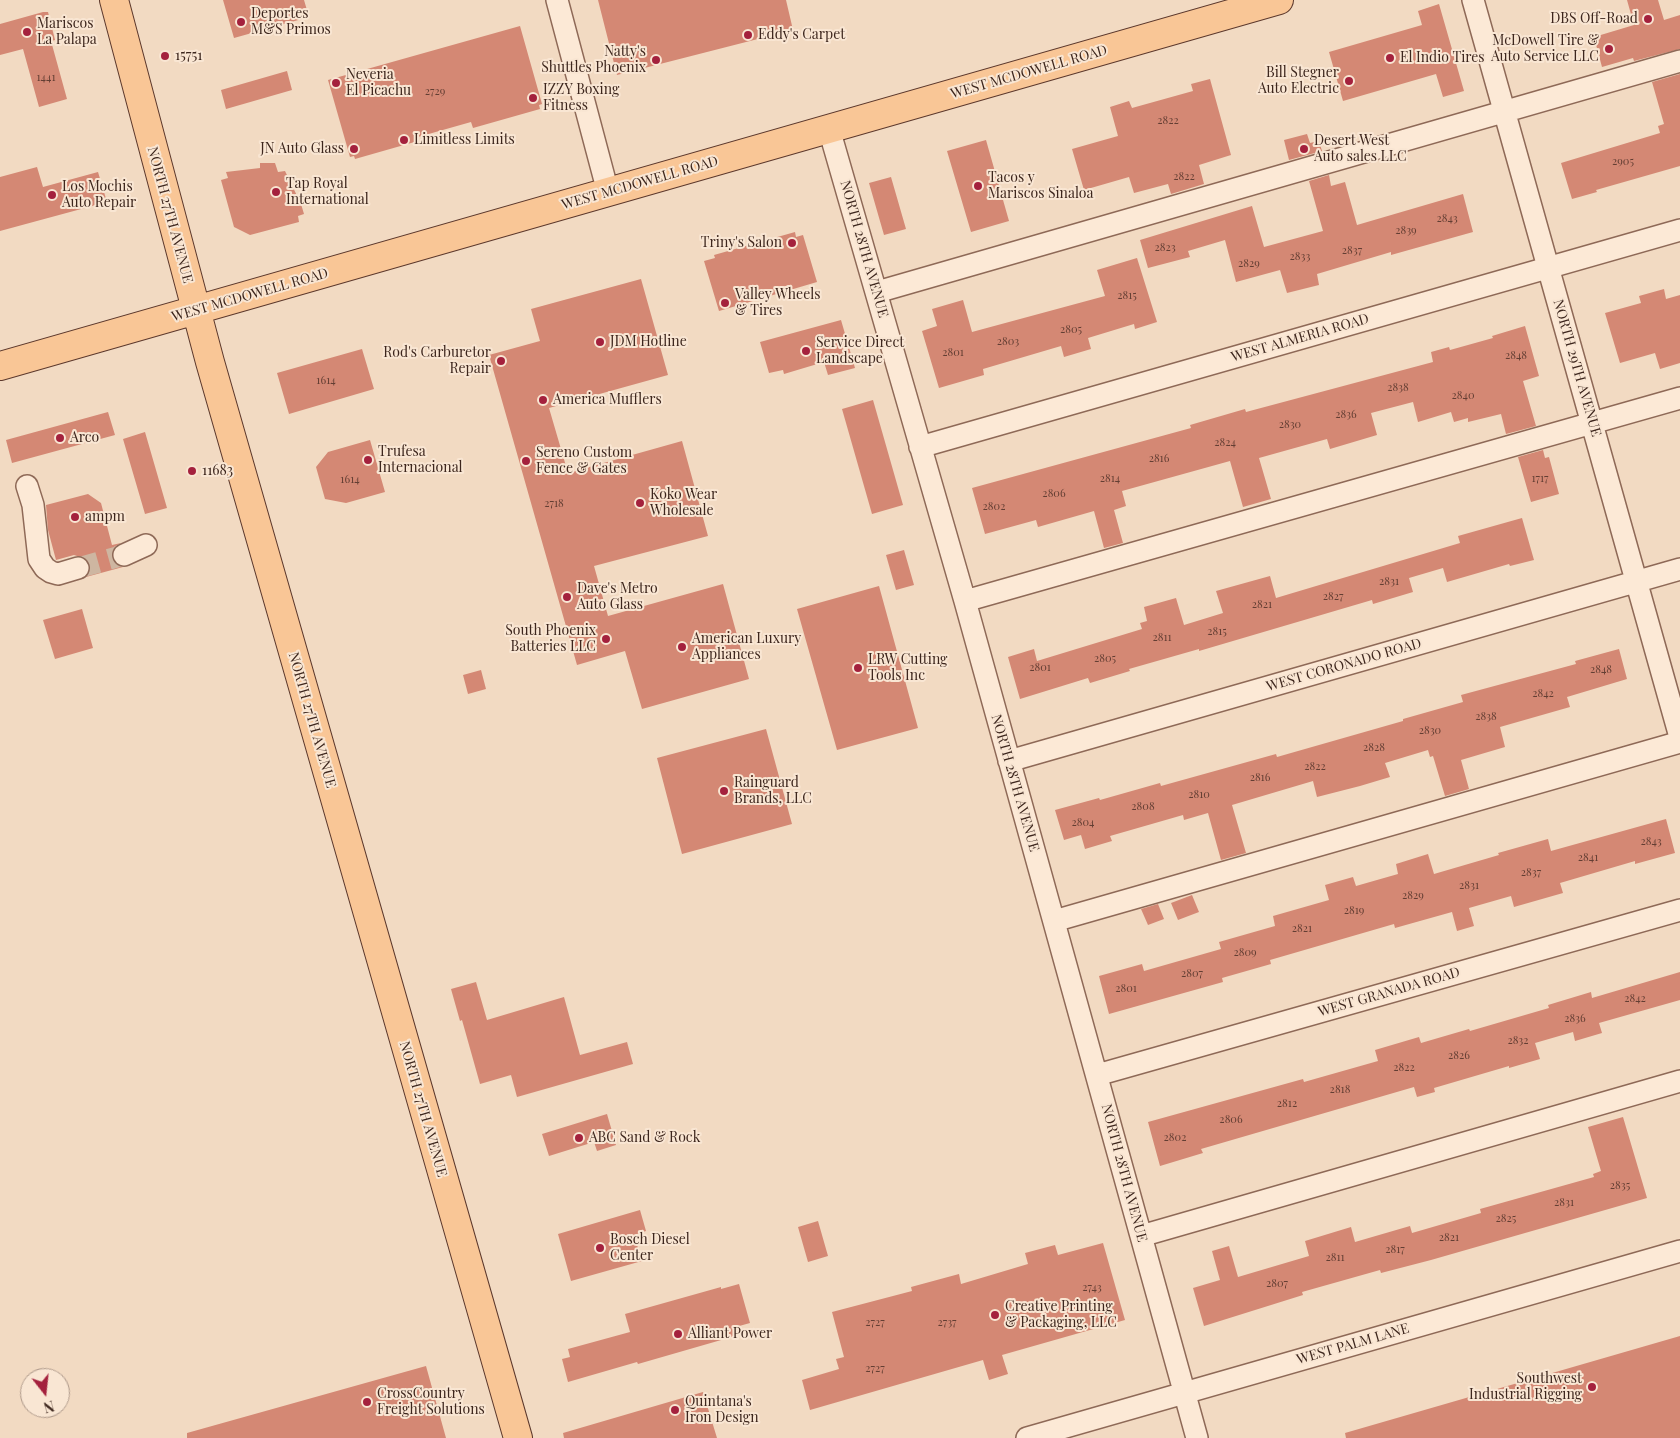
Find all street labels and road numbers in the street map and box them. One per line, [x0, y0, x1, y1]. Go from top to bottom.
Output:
street label: WEST MCDOWELL ROAD [949, 42, 1109, 102]
street label: NORTH 27TH AVENUE [144, 145, 196, 285]
street label: WEST MCDOWELL ROAD [560, 153, 720, 213]
street label: NORTH 28TH AVENUE [836, 178, 892, 320]
street label: WEST MCDOWELL ROAD [170, 265, 330, 325]
street label: NORTH 29TH AVENUE [1549, 298, 1605, 438]
street label: WEST ALMERIA ROAD [1229, 310, 1371, 366]
street label: WEST CORONADO ROAD [1265, 635, 1423, 695]
street label: NORTH 27TH AVENUE [285, 650, 339, 790]
street label: NORTH 28TH AVENUE [987, 712, 1043, 854]
street label: WEST GRANADA ROAD [1316, 964, 1462, 1020]
street label: NORTH 27TH AVENUE [396, 1039, 450, 1179]
street label: NORTH 28TH AVENUE [1098, 1102, 1150, 1244]
street label: WEST PALM LANE [1295, 1320, 1411, 1368]

